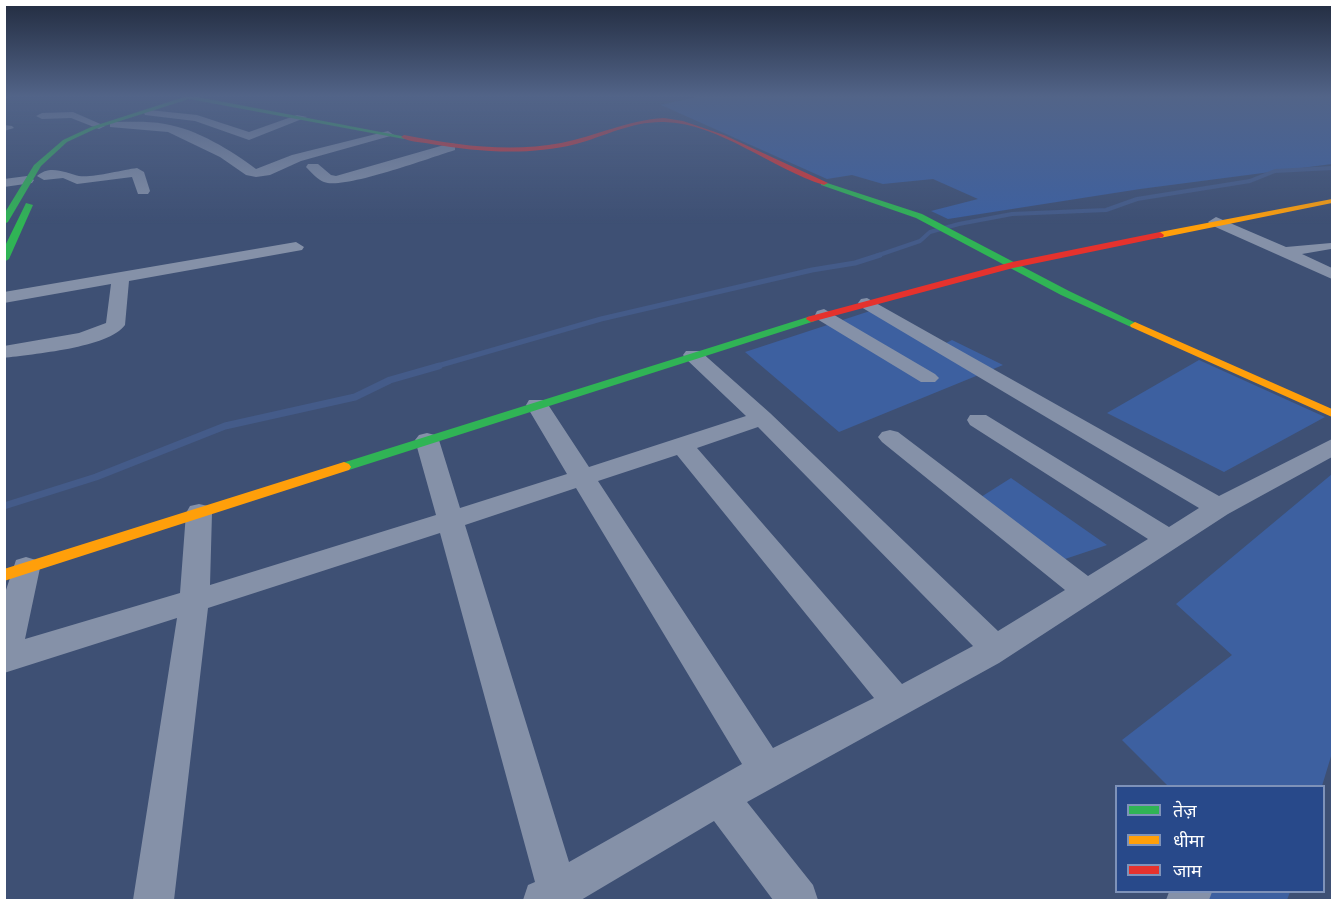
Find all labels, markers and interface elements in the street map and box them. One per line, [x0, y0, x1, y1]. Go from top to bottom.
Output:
legend [1115, 785, 1325, 893]
text: तेज़ [1173, 798, 1197, 822]
text: धीमा [1173, 828, 1204, 852]
text: जाम [1173, 858, 1202, 882]

